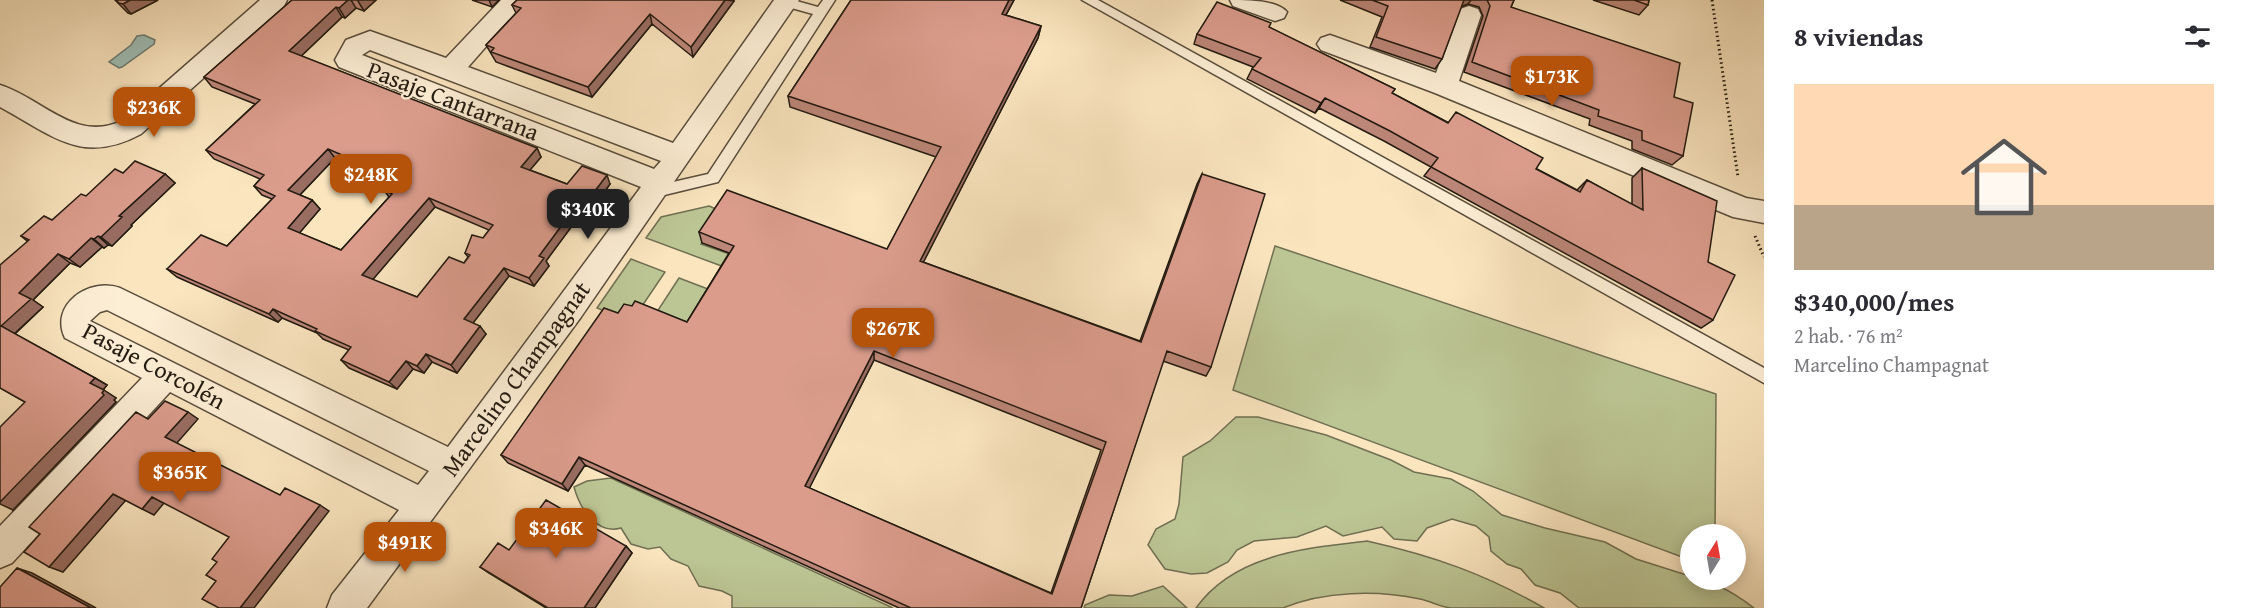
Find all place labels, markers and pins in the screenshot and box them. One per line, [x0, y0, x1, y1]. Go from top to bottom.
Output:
pin: $173K [1510, 56, 1594, 107]
pin: $236K [112, 87, 196, 138]
pin: $248K [329, 154, 413, 205]
pin: $340K [546, 189, 630, 240]
pin: $267K [851, 308, 935, 359]
pin: $365K [138, 452, 222, 503]
pin: $346K [514, 508, 598, 559]
pin: $491K [363, 522, 447, 573]

